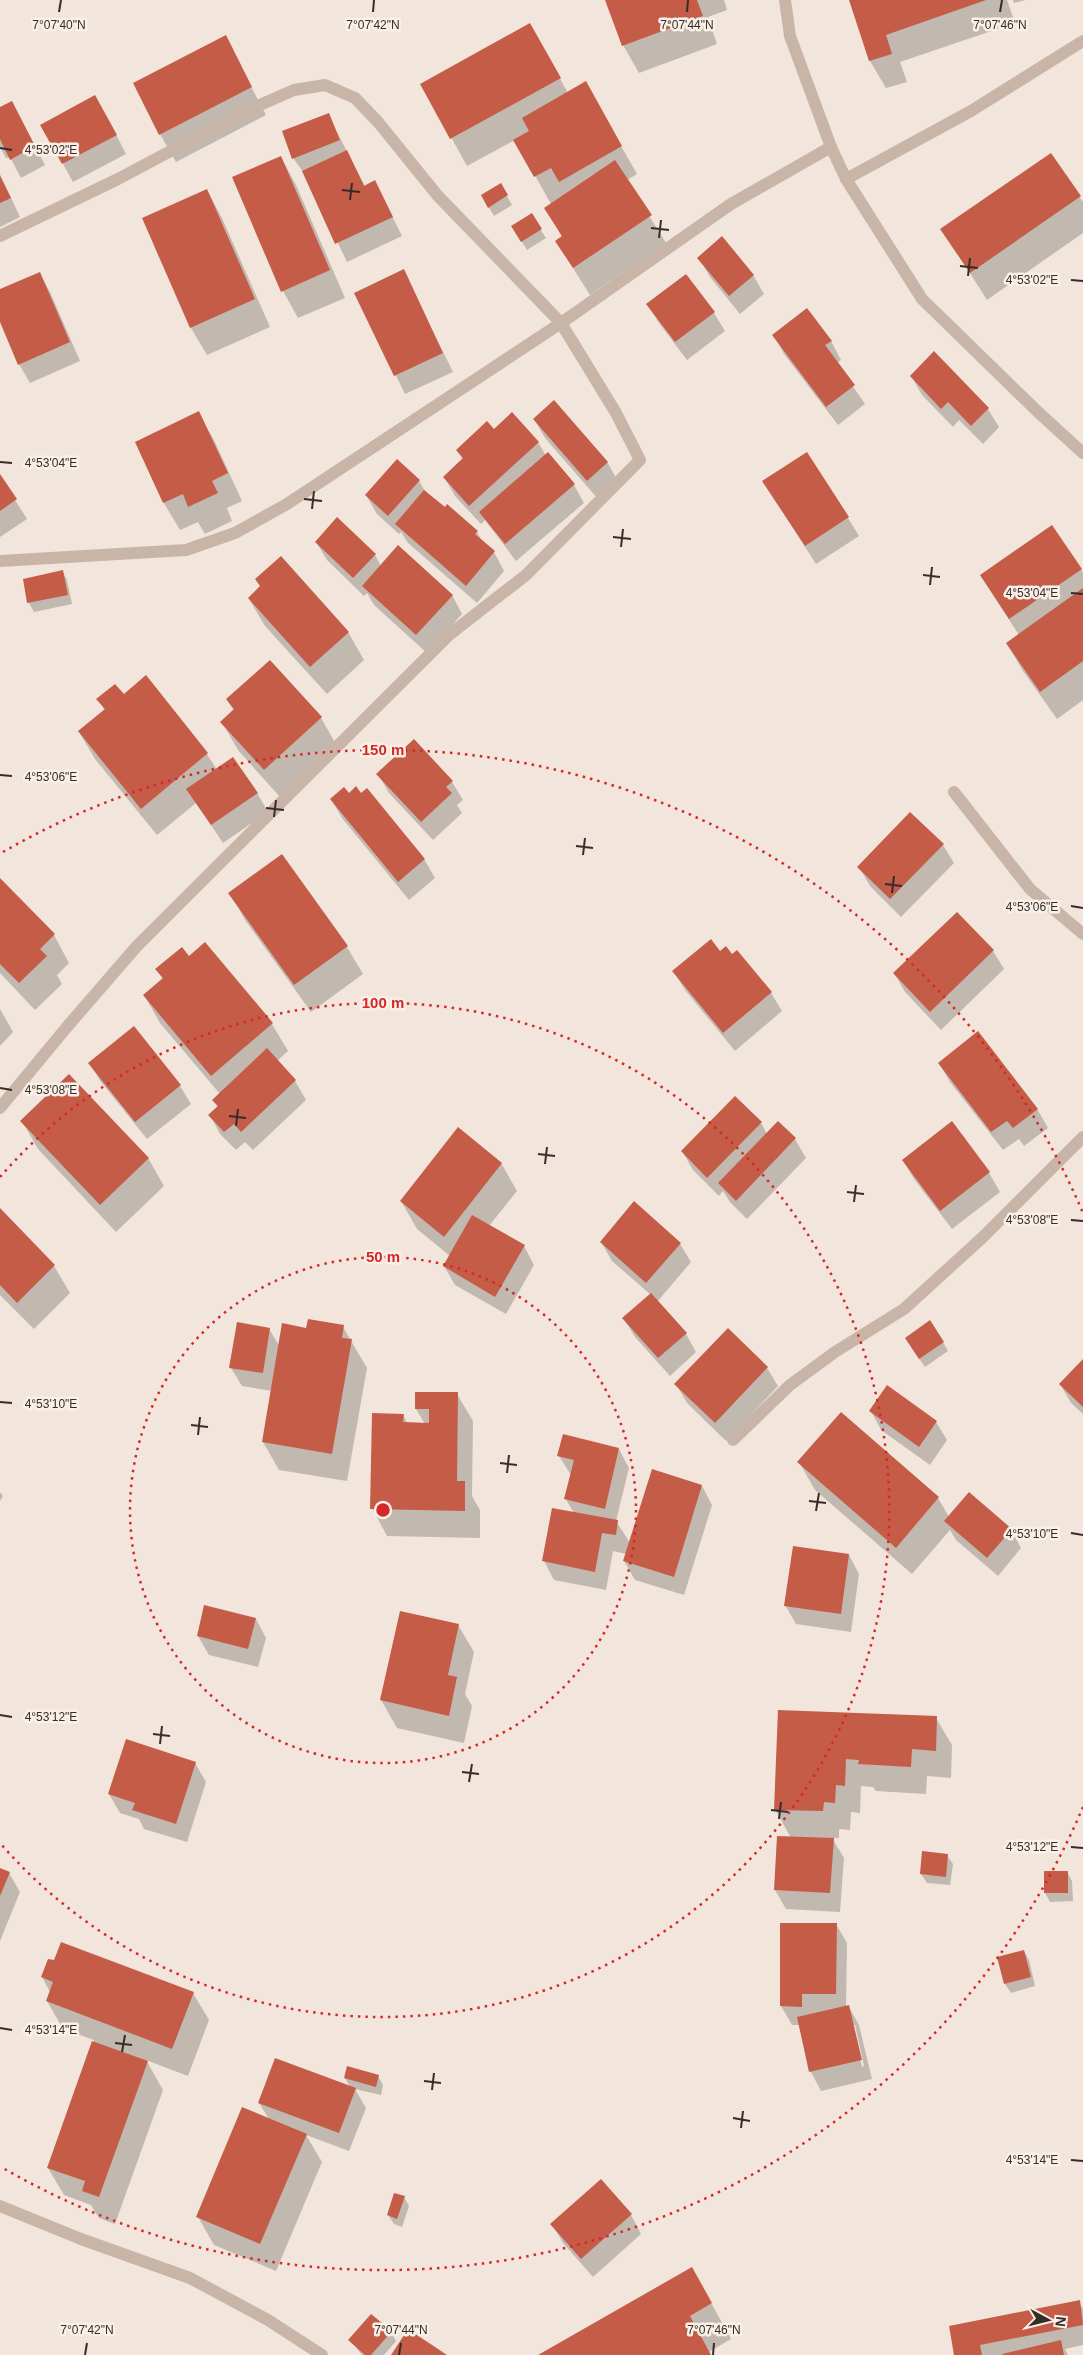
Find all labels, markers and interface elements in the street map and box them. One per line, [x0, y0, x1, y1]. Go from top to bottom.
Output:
text: 7°07'40"N [32, 18, 86, 32]
text: 7°07'42"N [346, 18, 400, 32]
text: 7°07'44"N [660, 18, 714, 32]
text: 7°07'46"N [973, 18, 1027, 32]
text: 4°53'02"E [25, 143, 77, 157]
text: 4°53'02"E [1006, 273, 1058, 287]
text: 4°53'04"E [25, 456, 77, 470]
text: 4°53'04"E [1006, 586, 1058, 600]
text: 150 m [362, 741, 404, 758]
text: 4°53'06"E [25, 770, 77, 784]
text: 4°53'06"E [1006, 900, 1058, 914]
text: 100 m [362, 994, 404, 1011]
text: 4°53'08"E [25, 1083, 77, 1097]
text: 4°53'08"E [1006, 1213, 1058, 1227]
text: 50 m [366, 1248, 400, 1265]
text: 4°53'10"E [25, 1397, 77, 1411]
centre of rings [374, 1501, 392, 1519]
text: 4°53'10"E [1006, 1527, 1058, 1541]
text: 4°53'12"E [25, 1710, 77, 1724]
text: 4°53'12"E [1006, 1840, 1058, 1854]
text: 4°53'14"E [25, 2023, 77, 2037]
text: 4°53'14"E [1006, 2153, 1058, 2167]
north arrow [1023, 2295, 1073, 2345]
text: N [1052, 2316, 1069, 2328]
text: 7°07'42"N [60, 2323, 114, 2337]
text: 7°07'44"N [374, 2323, 428, 2337]
text: 7°07'46"N [687, 2323, 741, 2337]

